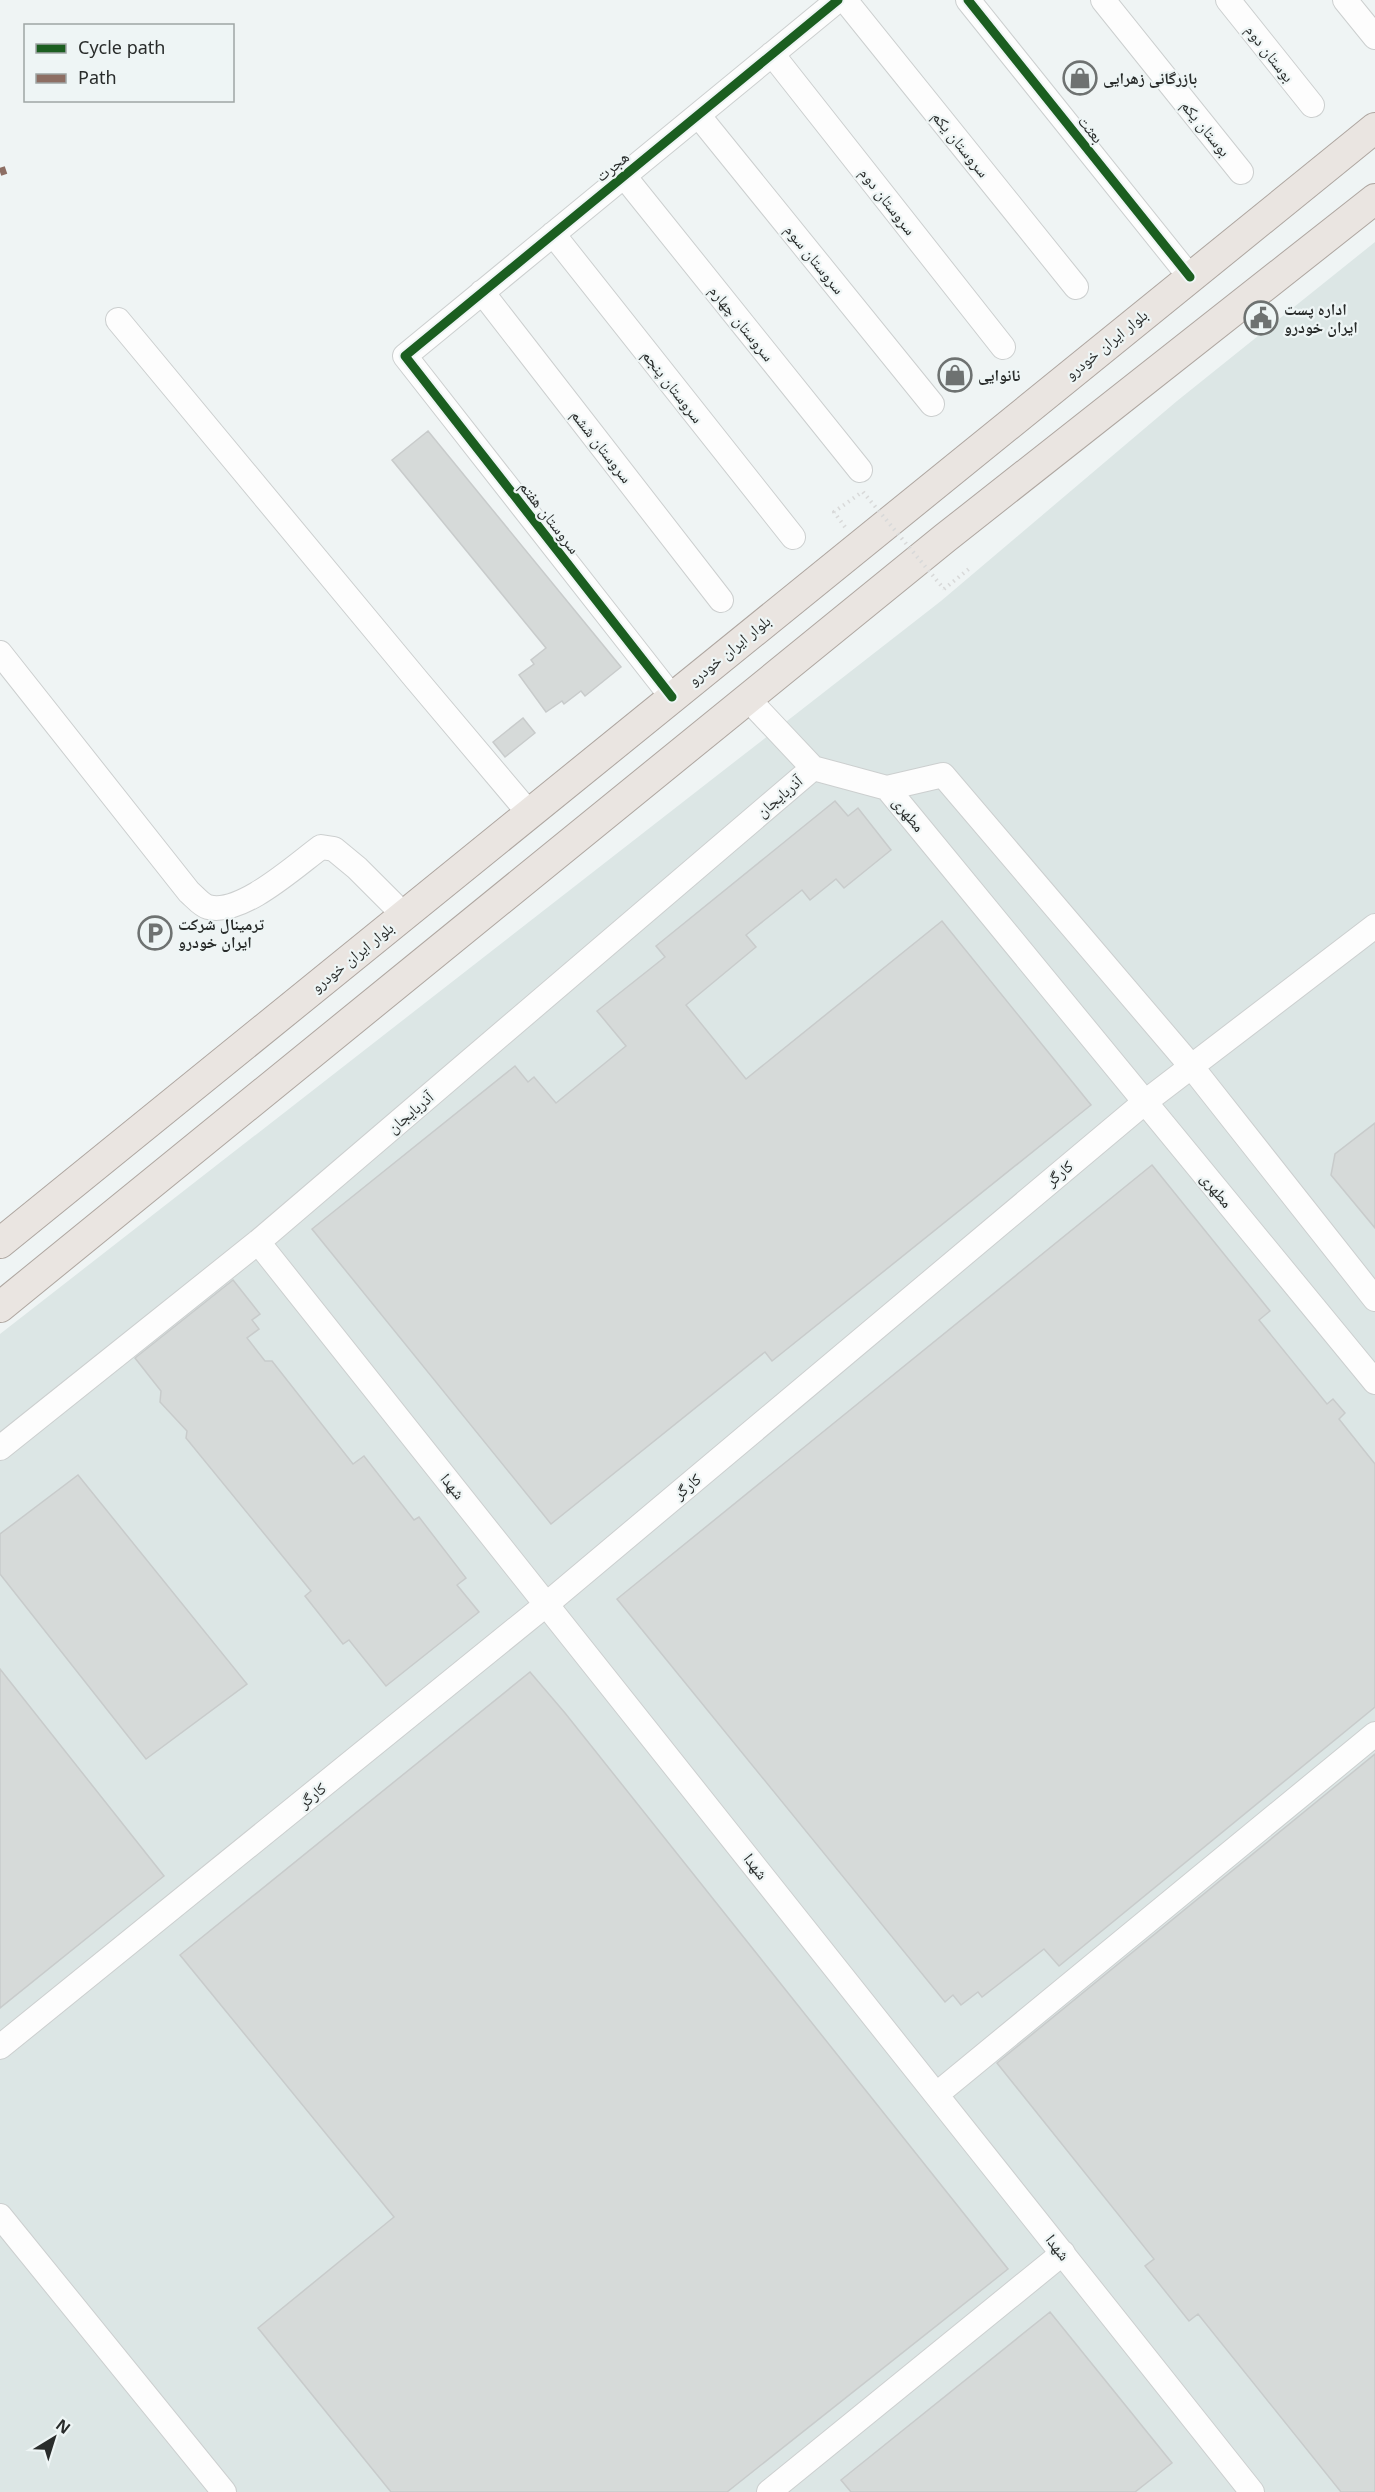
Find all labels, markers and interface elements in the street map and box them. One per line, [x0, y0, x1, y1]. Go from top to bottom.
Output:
street label: بوستان دوم [1240, 20, 1300, 86]
legend [24, 24, 234, 102]
text: Cycle path [78, 35, 165, 59]
shop icon: بازرگانی زهرایی [1062, 60, 1098, 96]
text: Path [78, 65, 117, 89]
place label: بازرگانی زهرایی [1103, 67, 1197, 89]
street label: بوستان یکم [1176, 95, 1236, 161]
street label: سروستان یکم [927, 106, 995, 182]
street label: بعثت [1073, 110, 1109, 148]
street label: هجرت [590, 146, 634, 186]
street label: سروستان دوم [855, 163, 921, 239]
street label: سروستان سوم [780, 219, 850, 299]
street label: سروستان چهارم [704, 280, 780, 366]
place label: اداره پست ایران خودرو [1284, 298, 1358, 338]
public building icon: اداره پست ایران خودرو [1243, 300, 1279, 336]
street label: بلوار ایران خودرو [1060, 304, 1152, 384]
street label: سروستان پنجم [637, 345, 709, 427]
shop icon: نانوایی [937, 357, 973, 393]
place label: نانوایی [978, 364, 1020, 386]
street label: سروستان ششم [566, 405, 638, 487]
street label: سروستان هفتم [515, 476, 585, 558]
street label: بلوار ایران خودرو [683, 610, 775, 690]
street label: آذربایجان [751, 769, 808, 822]
street label: مطهری [888, 792, 930, 836]
place label: ترمینال شرکت ایران خودرو [178, 913, 265, 953]
parking icon: ترمینال شرکت ایران خودرو [137, 915, 173, 951]
street label: بلوار ایران خودرو [306, 917, 398, 997]
street label: آذربایجان [382, 1085, 439, 1138]
street label: کارگر [1040, 1155, 1078, 1192]
street label: مطهری [1196, 1168, 1238, 1212]
street label: شهدا [436, 1468, 470, 1504]
street label: کارگر [668, 1468, 706, 1505]
street label: کارگر [293, 1777, 331, 1814]
street label: شهدا [739, 1848, 773, 1884]
street label: شهدا [1041, 2229, 1075, 2265]
north arrow [24, 2408, 84, 2468]
text: N [51, 2414, 75, 2439]

